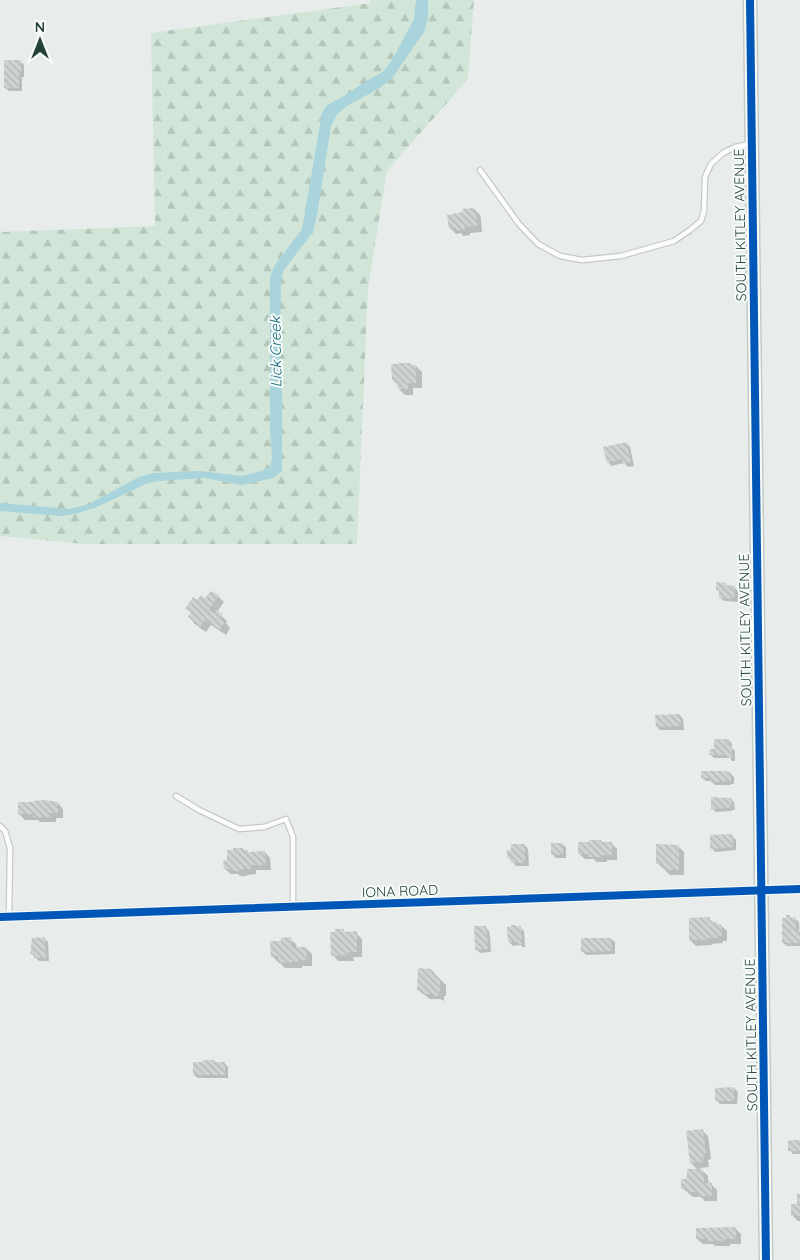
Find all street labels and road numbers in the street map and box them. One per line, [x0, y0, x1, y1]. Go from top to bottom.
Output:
street label: SOUTH KITLEY AVENUE [730, 149, 750, 301]
street label: SOUTH KITLEY AVENUE [735, 554, 755, 706]
street label: IONA ROAD [362, 881, 438, 901]
street label: SOUTH KITLEY AVENUE [741, 959, 761, 1111]

